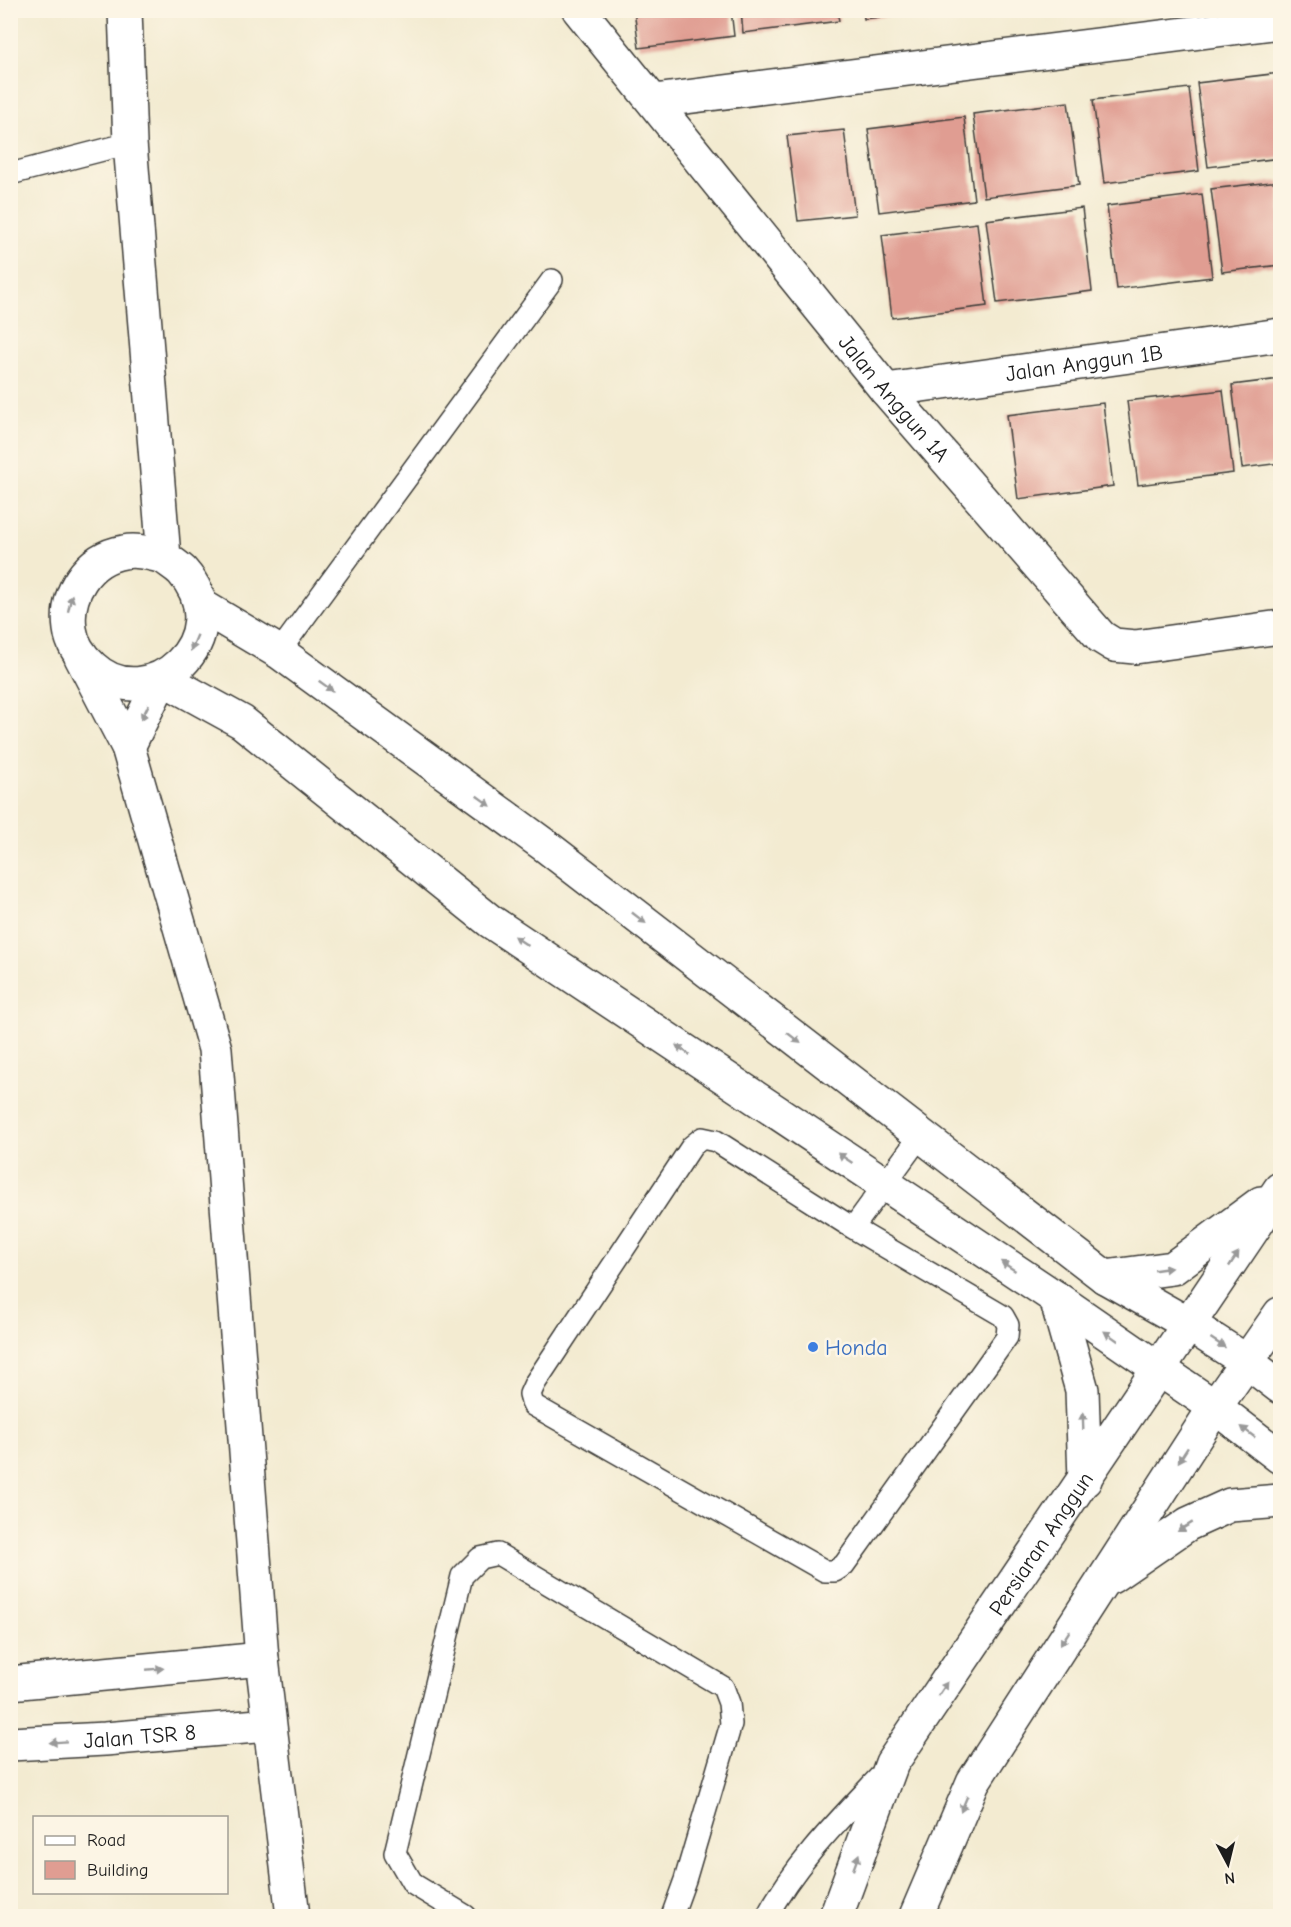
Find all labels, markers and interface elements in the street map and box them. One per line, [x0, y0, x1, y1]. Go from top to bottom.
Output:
street label: Jalan Anggun 1A [833, 330, 955, 467]
street label: Jalan Anggun 1B [1004, 340, 1165, 387]
one-way arrow [66, 594, 76, 612]
one-way arrow [189, 634, 199, 652]
one-way arrow [318, 680, 334, 692]
one-way arrow [140, 704, 149, 721]
one-way arrow [475, 795, 491, 807]
one-way arrow [632, 912, 647, 924]
one-way arrow [513, 936, 529, 947]
one-way arrow [785, 1032, 801, 1044]
one-way arrow [675, 1044, 691, 1055]
one-way arrow [837, 1153, 853, 1164]
one-way arrow [1228, 1251, 1239, 1267]
one-way arrow [999, 1260, 1016, 1271]
one-way arrow [1154, 1265, 1173, 1274]
one-way arrow [1103, 1331, 1119, 1342]
place label: Honda [825, 1335, 888, 1361]
one-way arrow [1210, 1338, 1226, 1349]
marker: Honda [806, 1340, 820, 1354]
one-way arrow [1079, 1412, 1088, 1431]
one-way arrow [1240, 1425, 1256, 1438]
one-way arrow [1177, 1447, 1189, 1463]
street label: Persiaran Anggun [984, 1467, 1099, 1621]
one-way arrow [1177, 1521, 1193, 1532]
one-way arrow [1059, 1629, 1070, 1646]
one-way arrow [146, 1664, 165, 1674]
one-way arrow [937, 1681, 949, 1697]
street label: Jalan TSR 8 [83, 1719, 197, 1754]
one-way arrow [48, 1737, 67, 1747]
one-way arrow [959, 1795, 968, 1813]
legend [33, 1816, 228, 1894]
text: Road [87, 1830, 126, 1851]
north arrow [1198, 1834, 1258, 1894]
one-way arrow [851, 1852, 861, 1870]
text: Building [87, 1860, 149, 1881]
text: N [1223, 1868, 1236, 1887]

